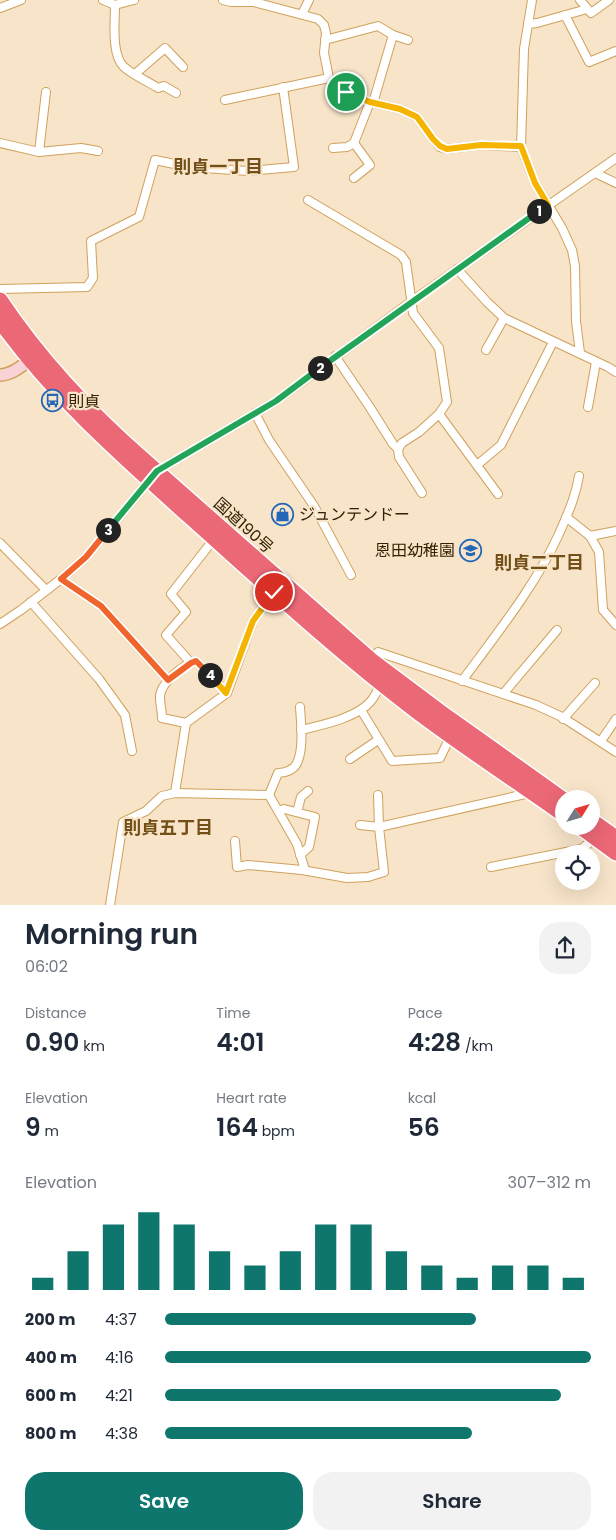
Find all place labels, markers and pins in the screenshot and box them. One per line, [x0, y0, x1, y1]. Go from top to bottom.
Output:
pin [325, 71, 367, 113]
pin: 1 [526, 198, 552, 224]
pin: 2 [308, 356, 332, 380]
bus stop icon: 則貞 [40, 389, 64, 413]
place label: 則貞 [68, 390, 100, 413]
shop icon: ジュンテンドー [271, 502, 295, 526]
place label: ジュンテンドー [299, 503, 410, 526]
pin: 3 [96, 518, 120, 542]
school or university icon: 恩田幼稚園 [459, 538, 483, 562]
place label: 恩田幼稚園 [375, 539, 455, 562]
pin [253, 571, 295, 613]
pin: 4 [198, 662, 222, 688]

